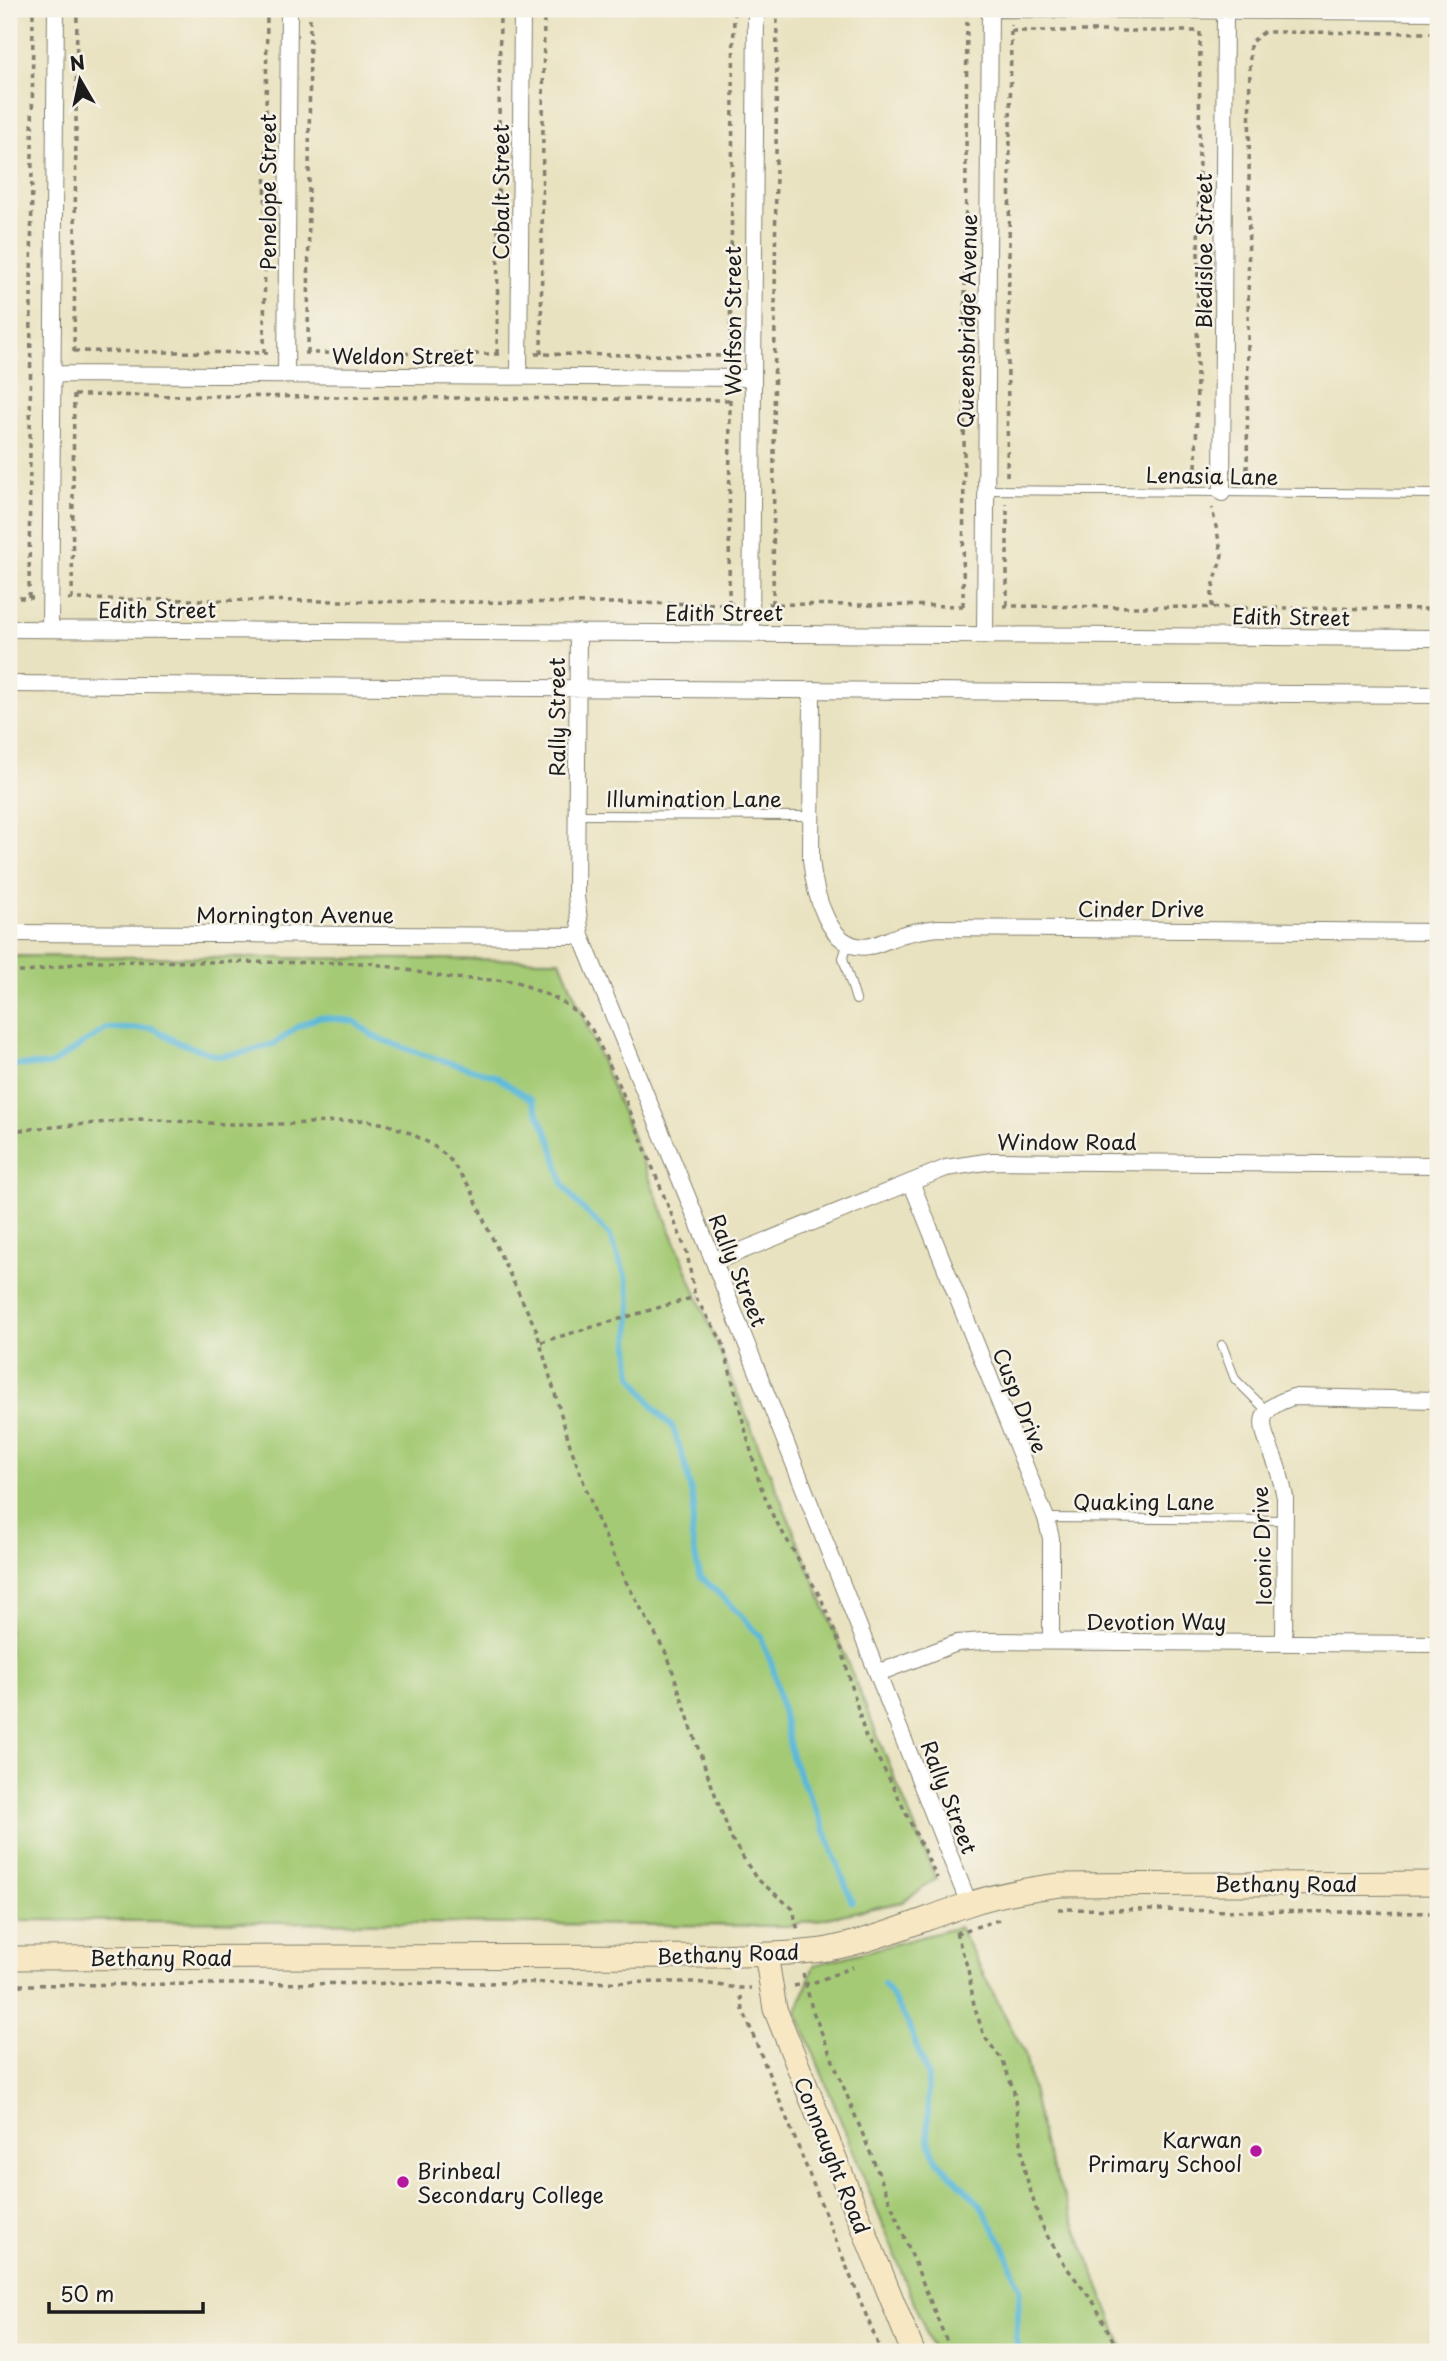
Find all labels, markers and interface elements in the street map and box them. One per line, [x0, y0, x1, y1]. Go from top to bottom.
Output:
north arrow [46, 46, 116, 116]
text: N [68, 47, 87, 77]
street label: Penelope Street [251, 114, 283, 270]
street label: Cobalt Street [484, 124, 516, 260]
street label: Bledisloe Street [1187, 173, 1219, 329]
street label: Queensbridge Avenue [948, 214, 984, 428]
street label: Wolfson Street [716, 246, 748, 396]
street label: Weldon Street [332, 339, 474, 371]
street label: Lenasia Lane [1145, 458, 1279, 492]
street label: Edith Street [98, 593, 216, 625]
street label: Edith Street [665, 596, 783, 628]
street label: Edith Street [1232, 599, 1350, 633]
street label: Rally Street [540, 657, 572, 777]
street label: Illumination Lane [606, 782, 782, 814]
street label: Cinder Drive [1078, 892, 1204, 924]
street label: Mornington Avenue [196, 898, 394, 930]
street label: Window Road [997, 1125, 1137, 1157]
street label: Rally Street [702, 1209, 776, 1331]
street label: Cusp Drive [985, 1343, 1057, 1457]
street label: Quaking Lane [1073, 1485, 1215, 1517]
street label: Iconic Drive [1243, 1486, 1279, 1606]
street label: Devotion Way [1086, 1605, 1226, 1637]
street label: Rally Street [914, 1736, 986, 1858]
street label: Bethany Road [1215, 1867, 1357, 1899]
street label: Bethany Road [656, 1935, 800, 1971]
street label: Bethany Road [90, 1941, 232, 1973]
street label: Connaught Road [787, 2071, 879, 2239]
place label: Karwan Primary School [1087, 2123, 1242, 2179]
marker: Karwan Primary School [1248, 2143, 1264, 2159]
place label: Brinbeal Secondary College [417, 2154, 604, 2210]
marker: Brinbeal Secondary College [395, 2174, 411, 2190]
scale bar [49, 2270, 203, 2314]
text: 50 m [60, 2277, 114, 2309]

